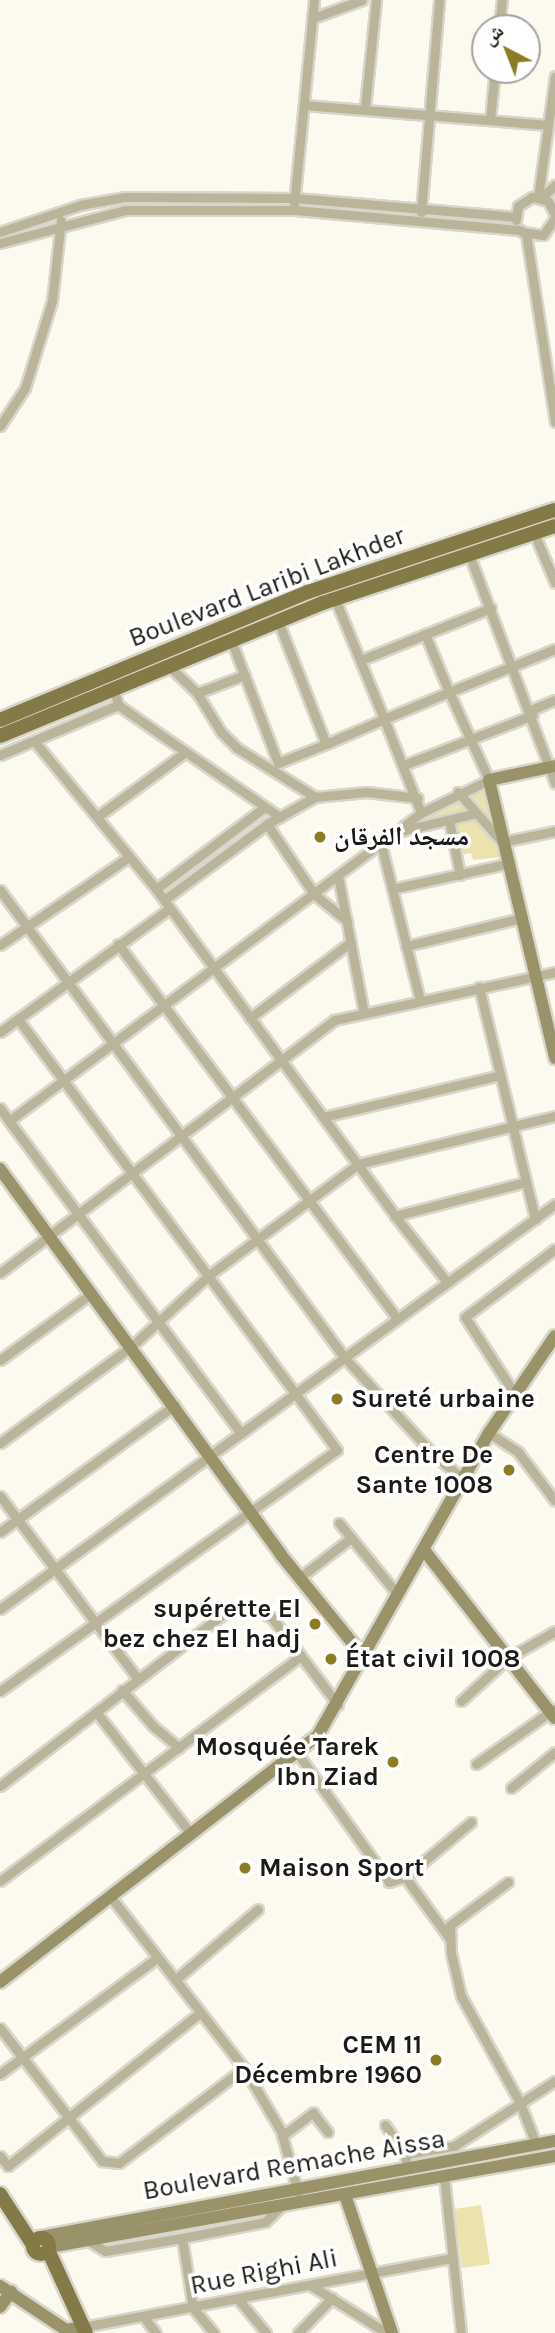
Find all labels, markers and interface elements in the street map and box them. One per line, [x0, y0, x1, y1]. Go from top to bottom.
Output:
north arrow [471, 14, 541, 84]
text: ش [478, 20, 508, 50]
street label: Boulevard Laribi Lakhder [125, 520, 409, 654]
place label: مسجد الفرقان [334, 821, 469, 853]
marker: مسجد الفرقان [312, 829, 328, 845]
place label: Sureté urbaine [351, 1383, 535, 1415]
marker: Sureté urbaine [329, 1391, 345, 1407]
place label: Centre De Sante 1008 [355, 1439, 493, 1500]
marker: Centre De Sante 1008 [499, 1460, 519, 1480]
place label: supérette El bez chez El hadj [103, 1593, 301, 1654]
marker: supérette El bez chez El hadj [307, 1616, 323, 1632]
place label: État civil 1008 [345, 1643, 520, 1675]
marker: État civil 1008 [323, 1651, 339, 1667]
place label: Mosquée Tarek Ibn Ziad [196, 1731, 379, 1792]
marker: Mosquée Tarek Ibn Ziad [385, 1754, 401, 1770]
place label: Maison Sport [259, 1852, 424, 1884]
marker: Maison Sport [237, 1860, 253, 1876]
place label: CEM 11 Décembre 1960 [234, 2029, 422, 2090]
marker: CEM 11 Décembre 1960 [428, 2052, 444, 2068]
street label: Boulevard Remache Aissa [141, 2123, 447, 2207]
street label: Rue Righi Ali [188, 2242, 340, 2302]

